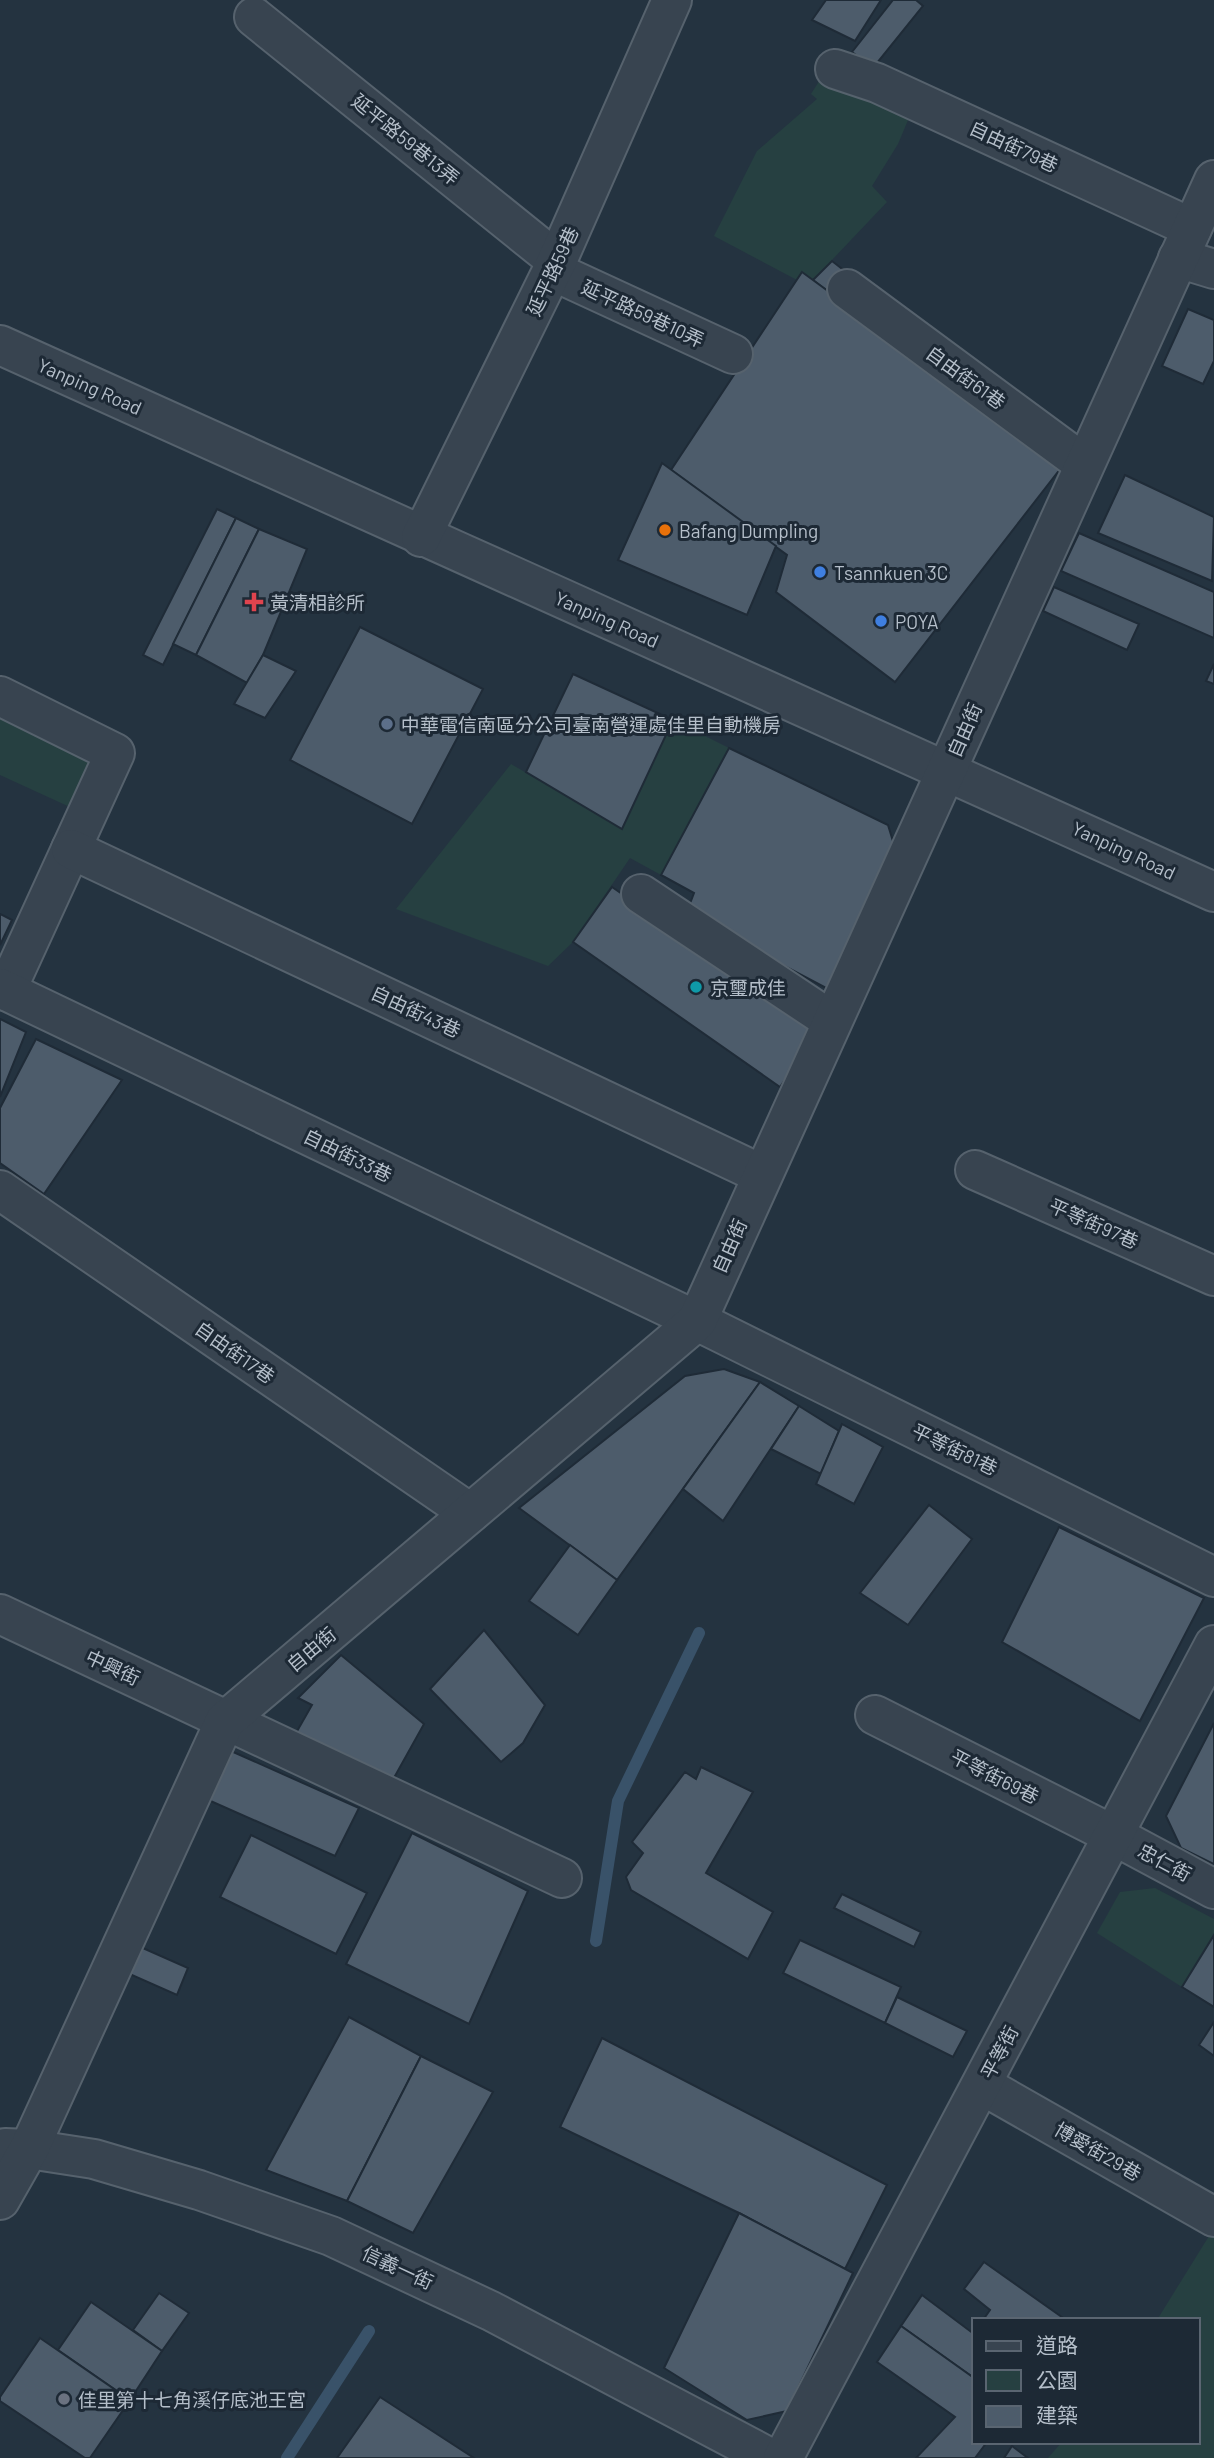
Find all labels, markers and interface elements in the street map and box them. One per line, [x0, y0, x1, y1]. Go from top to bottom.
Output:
street label: 延平路59巷13弄 [348, 89, 464, 189]
street label: 自由街79巷 [966, 116, 1062, 176]
street label: 延平路59巷 [521, 223, 583, 319]
street label: 延平路59巷10弄 [578, 275, 708, 351]
street label: 自由街61巷 [922, 341, 1010, 413]
street label: Yanping Road [34, 353, 146, 419]
place label: Bafang Dumpling [679, 519, 818, 542]
marker: Bafang Dumpling [657, 522, 673, 538]
place label: Tsannkuen 3C [834, 561, 948, 584]
marker: Tsannkuen 3C [812, 564, 828, 580]
street label: Yanping Road [551, 586, 663, 652]
place label: 黃清相診所 [270, 591, 365, 614]
marker: 黃清相診所 [244, 592, 264, 612]
place label: POYA [895, 610, 939, 633]
marker: POYA [873, 613, 889, 629]
street label: 自由街 [942, 699, 986, 761]
place label: 中華電信南區分公司臺南營運處佳里自動機房 [401, 713, 781, 736]
marker: 中華電信南區分公司臺南營運處佳里自動機房 [379, 716, 395, 732]
street label: Yanping Road [1069, 816, 1179, 884]
place label: 京璽成佳 [710, 976, 786, 999]
marker: 京璽成佳 [688, 979, 704, 995]
street label: 自由街43巷 [368, 980, 464, 1042]
street label: 自由街33巷 [300, 1124, 396, 1186]
street label: 平等街97巷 [1046, 1193, 1142, 1253]
street label: 自由街 [707, 1215, 751, 1277]
street label: 自由街17巷 [191, 1316, 279, 1388]
street label: 平等街81巷 [909, 1418, 1001, 1480]
street label: 自由街 [282, 1622, 340, 1676]
street label: 中興街 [82, 1645, 144, 1689]
street label: 平等街69巷 [947, 1744, 1043, 1808]
street label: 忠仁街 [1134, 1838, 1196, 1886]
street label: 平等街 [975, 2021, 1023, 2083]
street label: 博愛街29巷 [1051, 2117, 1145, 2185]
street label: 信義一街 [359, 2241, 437, 2293]
legend [972, 2318, 1200, 2444]
text: 道路 [1036, 2332, 1078, 2357]
text: 公園 [1036, 2367, 1078, 2392]
place label: 佳里第十七角溪仔底池王宮 [78, 2388, 306, 2411]
marker: 佳里第十七角溪仔底池王宮 [56, 2391, 72, 2407]
text: 建築 [1036, 2402, 1078, 2427]

